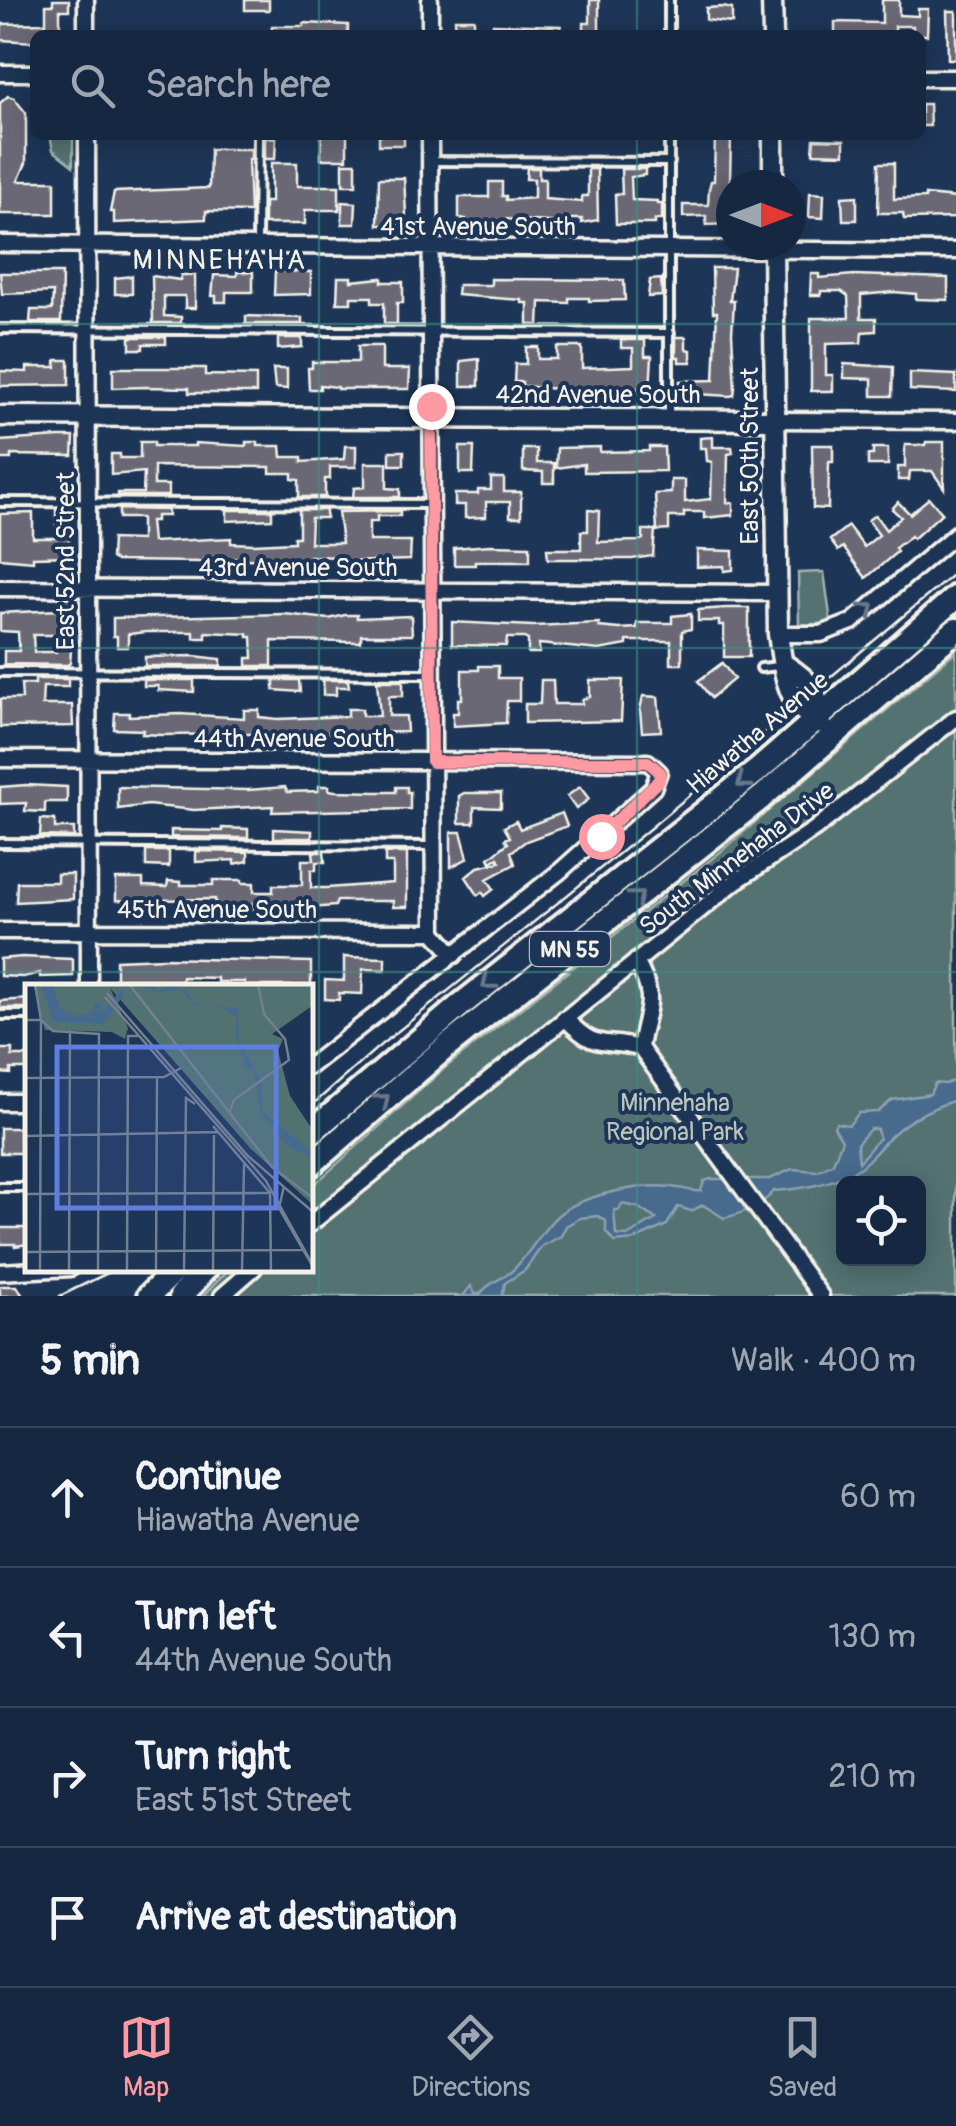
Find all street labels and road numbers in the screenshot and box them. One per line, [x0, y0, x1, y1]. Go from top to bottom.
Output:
street label: 41st Avenue South [380, 212, 576, 243]
street label: East 50th Street [735, 367, 766, 544]
street label: 42nd Avenue South [496, 380, 700, 411]
street label: East 52nd Street [51, 471, 82, 650]
street label: 43rd Avenue South [198, 553, 398, 584]
street label: Hiawatha Avenue [681, 664, 836, 801]
street label: 44th Avenue South [194, 724, 394, 755]
street label: South Minnehaha Drive [633, 775, 841, 943]
street label: 45th Avenue South [117, 895, 317, 926]
road number: MN 55 [530, 932, 610, 966]

